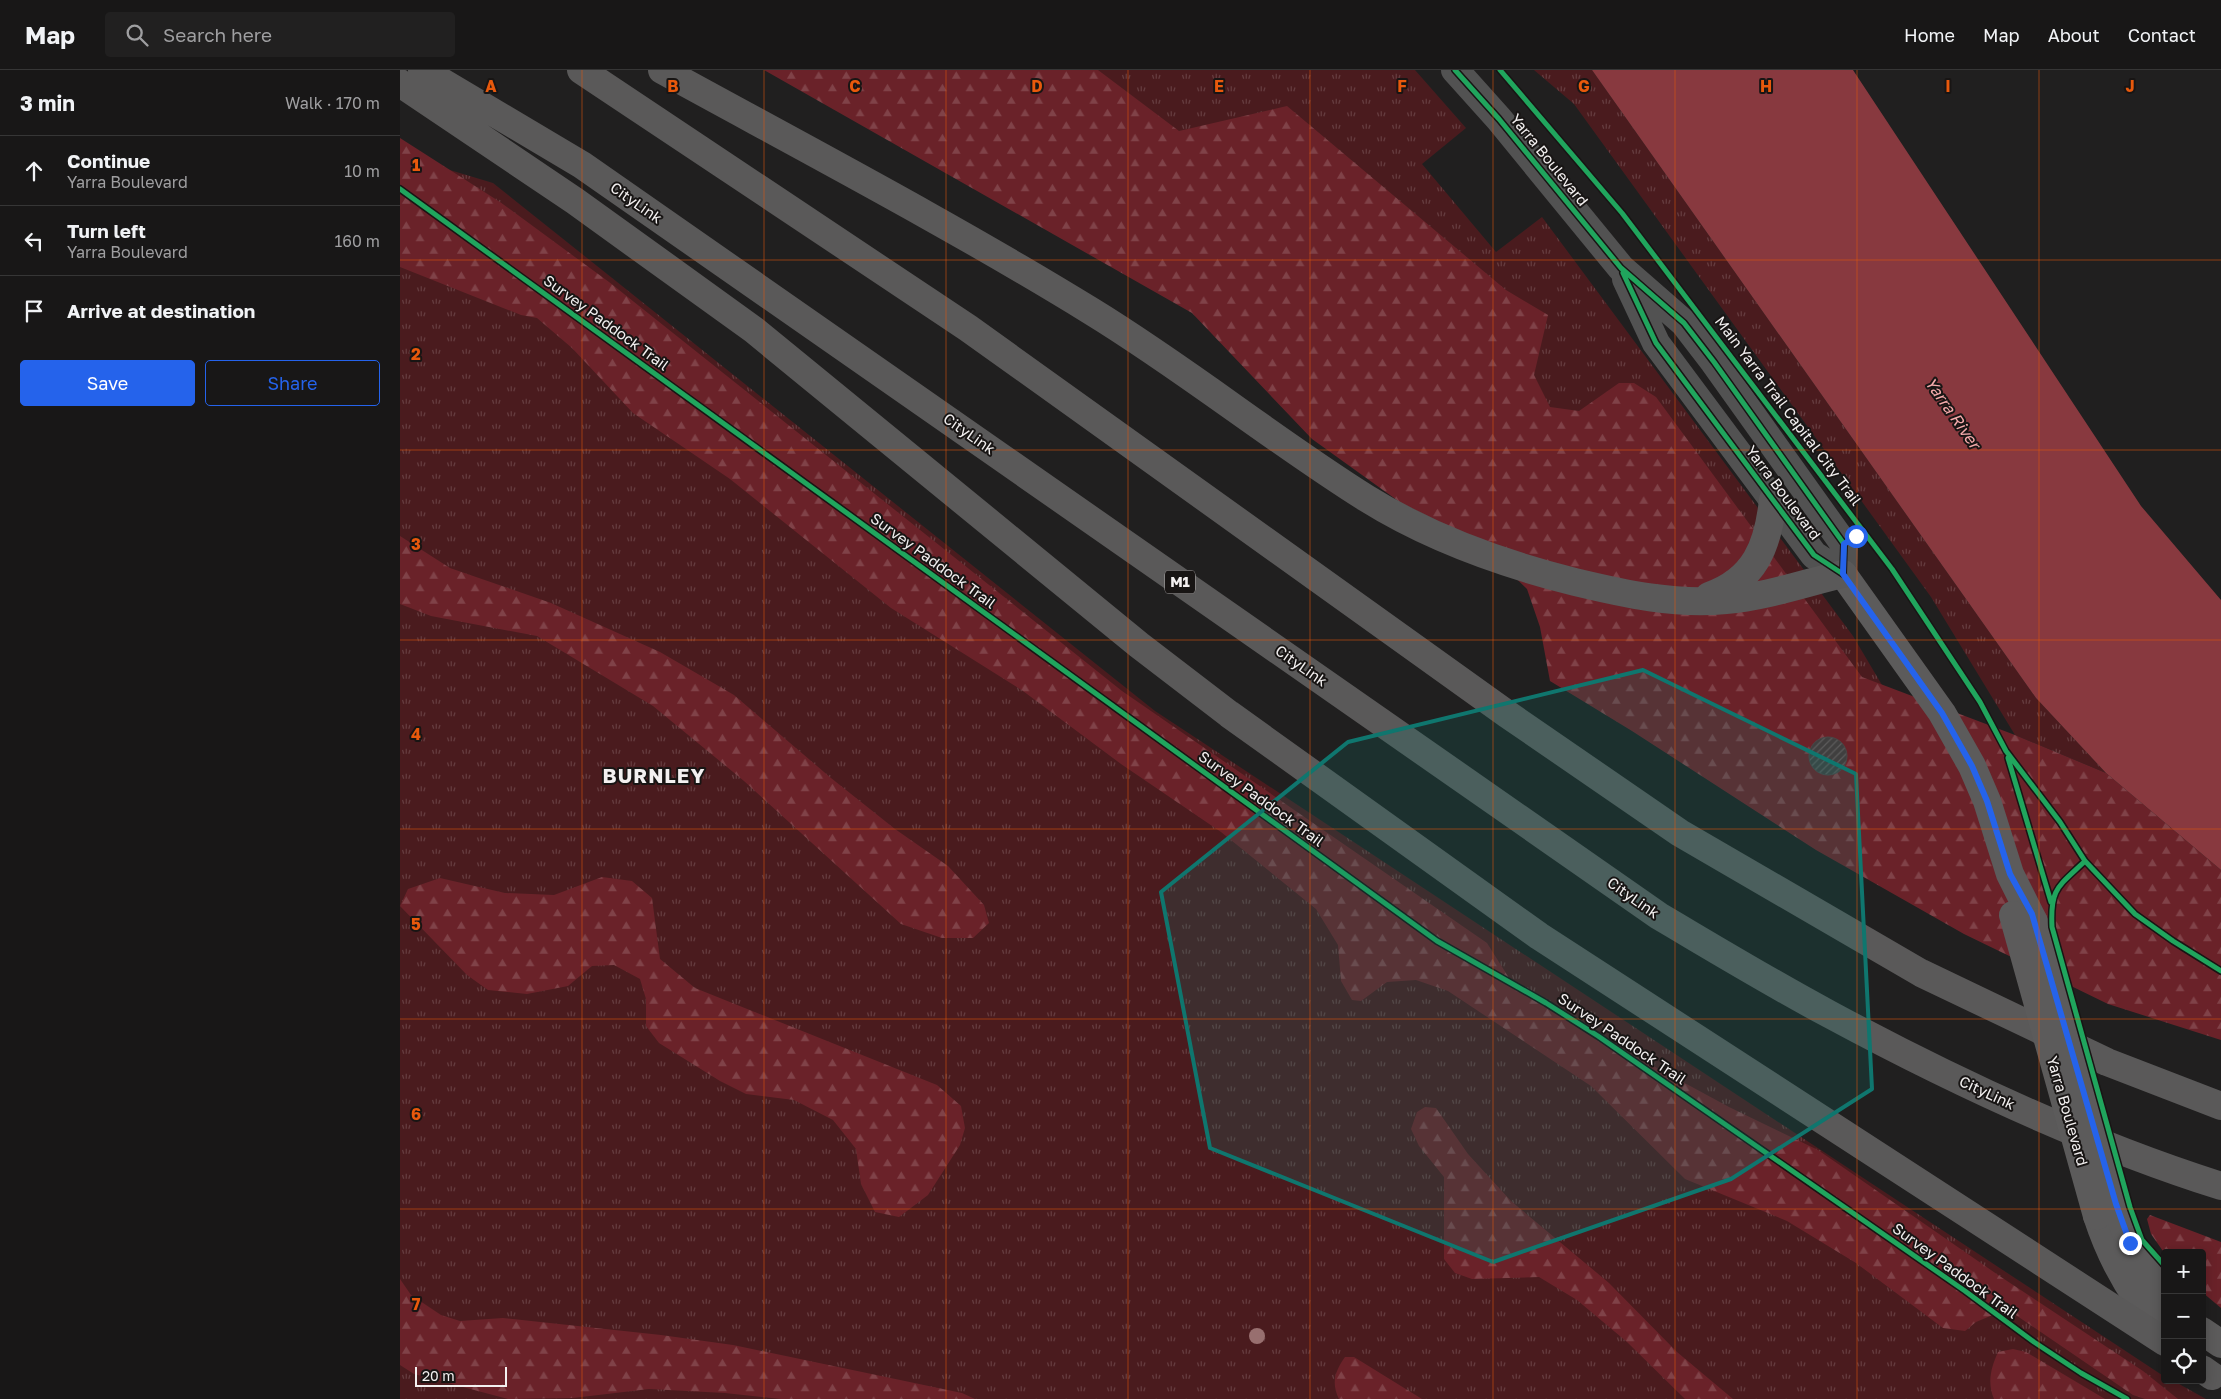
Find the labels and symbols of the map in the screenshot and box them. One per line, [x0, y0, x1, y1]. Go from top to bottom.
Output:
text: A [485, 76, 497, 96]
text: B [667, 76, 679, 96]
text: C [849, 76, 861, 96]
text: D [1031, 76, 1043, 96]
text: E [1214, 76, 1224, 96]
text: F [1397, 76, 1407, 96]
text: G [1578, 76, 1590, 96]
text: H [1760, 76, 1772, 96]
text: I [1945, 76, 1951, 96]
text: J [2125, 76, 2135, 96]
street label: Yarra Boulevard [1507, 110, 1592, 209]
text: 1 [412, 155, 420, 175]
street label: CityLink [607, 178, 666, 227]
street label: Survey Paddock Trail [540, 271, 673, 374]
street label: Main Yarra Trail Capital City Trail [1712, 312, 1866, 509]
text: 2 [411, 344, 421, 364]
water label: Yarra River [1921, 373, 1986, 455]
street label: CityLink [940, 409, 999, 458]
street label: Yarra Boulevard [1743, 442, 1825, 543]
street label: Survey Paddock Trail [867, 509, 1000, 612]
route start [1845, 525, 1868, 548]
text: 3 [411, 534, 421, 554]
road number: M1 [1165, 571, 1195, 594]
street label: CityLink [1272, 641, 1331, 690]
text: 4 [411, 724, 421, 744]
street label: Survey Paddock Trail [1195, 747, 1328, 850]
district label: BURNLEY [603, 763, 705, 787]
street label: CityLink [1604, 873, 1663, 922]
text: 5 [411, 914, 421, 934]
street label: Survey Paddock Trail [1555, 989, 1690, 1088]
street label: Yarra Boulevard [2044, 1054, 2092, 1168]
street label: CityLink [1957, 1071, 2019, 1113]
text: 6 [411, 1104, 421, 1124]
street label: Survey Paddock Trail [1889, 1219, 2022, 1322]
route end [2119, 1232, 2142, 1255]
text: 7 [412, 1294, 421, 1314]
scale bar [415, 1364, 508, 1387]

